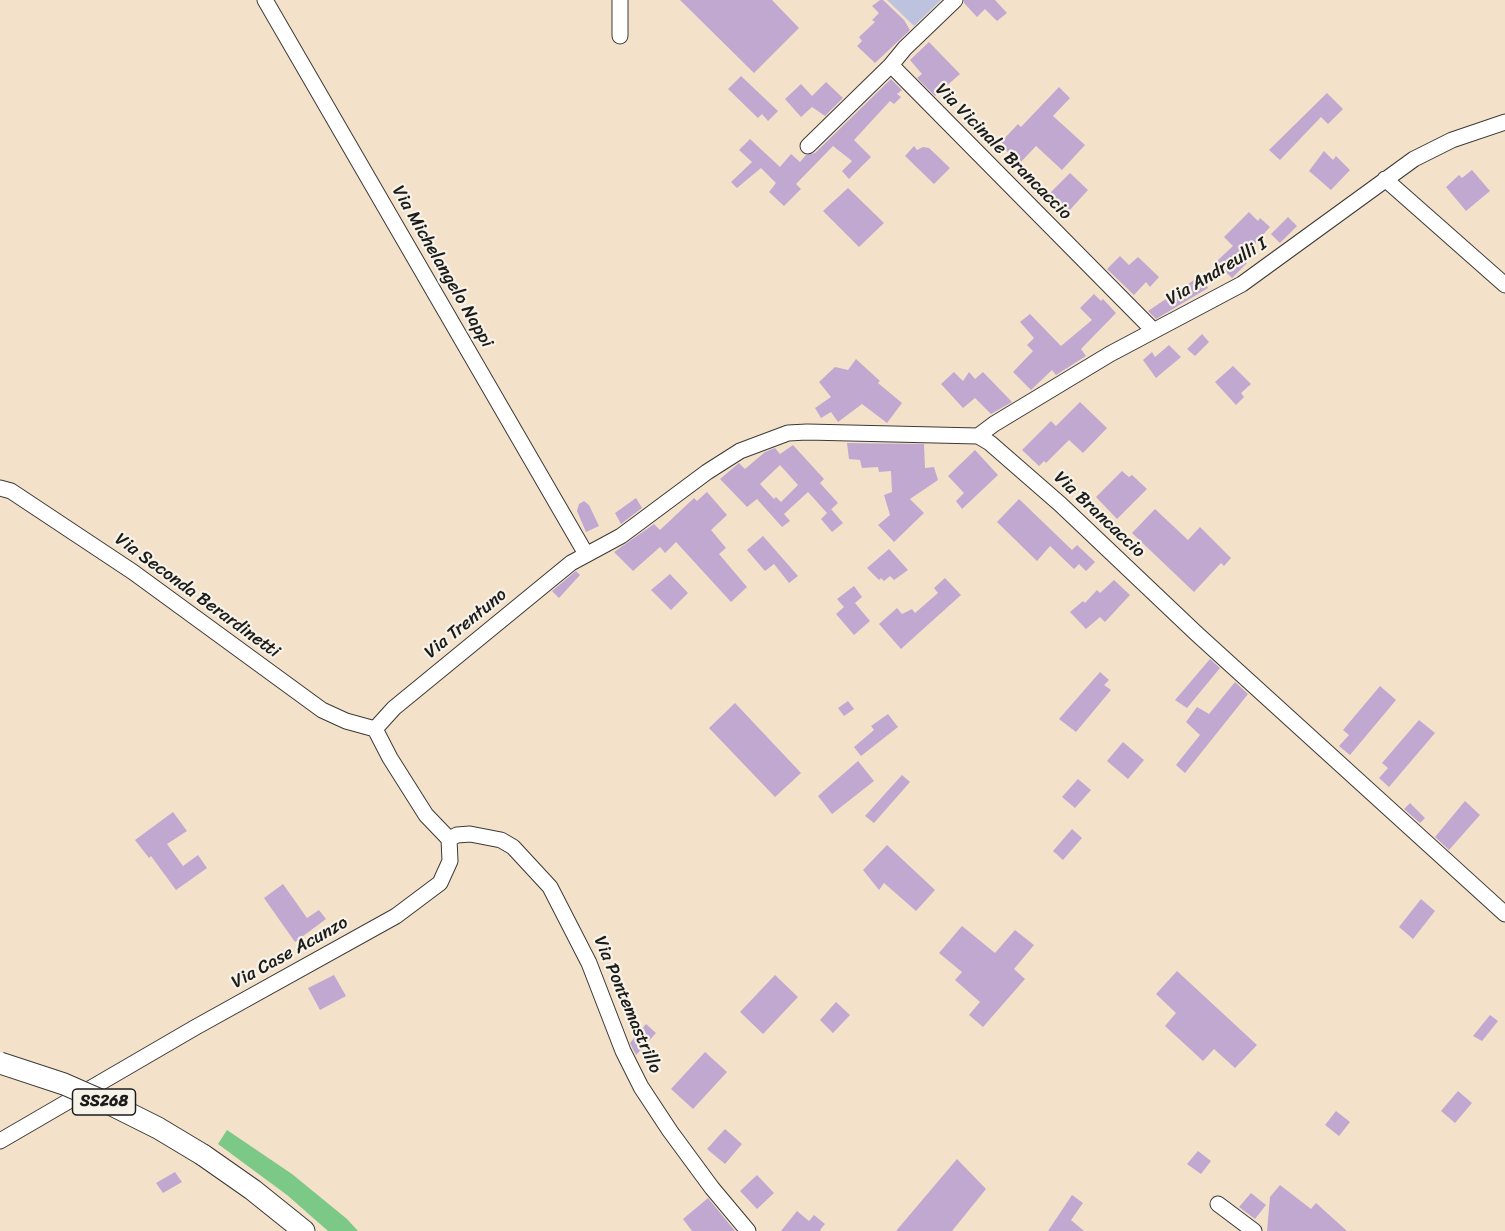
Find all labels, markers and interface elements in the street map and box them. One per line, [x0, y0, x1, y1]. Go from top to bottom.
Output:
street label: Via Vicinale Brancaccio [930, 79, 1076, 225]
street label: Via Michelangelo Nappi [387, 182, 497, 352]
street label: Via Andreulli I [1163, 233, 1271, 311]
street label: Via Brancaccio [1049, 467, 1149, 563]
street label: Via Seconda Berardinetti [110, 529, 284, 663]
street label: Via Trentuno [420, 584, 512, 664]
street label: Via Case Acunzo [228, 912, 352, 994]
street label: Via Pontemastrillo [588, 933, 666, 1077]
road number: SS268 [72, 1089, 136, 1115]

